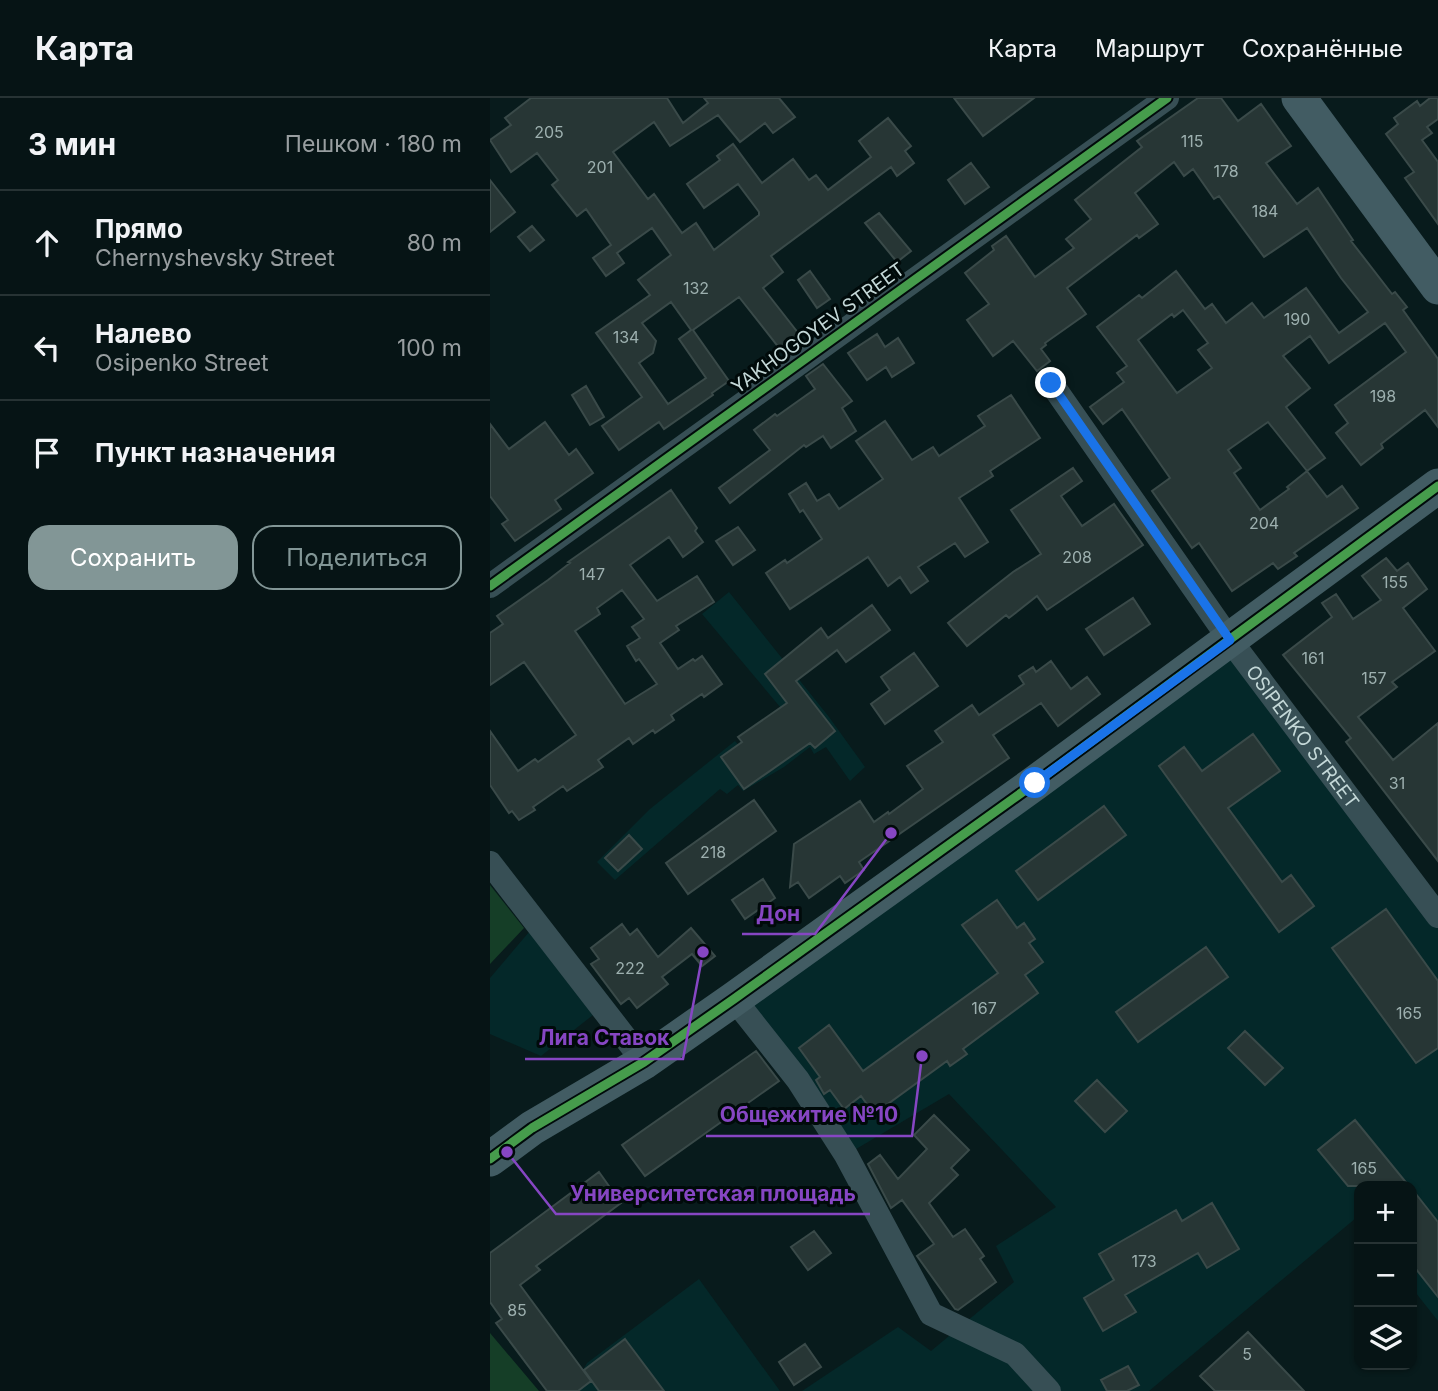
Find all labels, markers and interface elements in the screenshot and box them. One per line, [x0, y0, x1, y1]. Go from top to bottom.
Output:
text: Карта [35, 28, 134, 68]
text: Карта [988, 34, 1057, 63]
text: Маршрут [1095, 34, 1204, 63]
text: Сохранённые [1242, 34, 1403, 63]
house number: 205 [534, 122, 564, 142]
text: 3 мин [28, 126, 116, 162]
text: Пешком · 180 m [285, 130, 462, 158]
house number: 115 [1181, 131, 1203, 151]
house number: 201 [587, 157, 613, 177]
house number: 178 [1213, 161, 1239, 181]
house number: 184 [1252, 201, 1278, 221]
text: Прямо [95, 213, 183, 244]
icon: ahead [28, 224, 66, 262]
text: 80 m [407, 229, 462, 257]
text: Chernyshevsky Street [95, 244, 335, 272]
street label: YAKHOGOYEV STREET [727, 257, 909, 399]
house number: 132 [683, 278, 709, 298]
house number: 190 [1284, 309, 1310, 329]
text: Налево [95, 318, 192, 349]
house number: 134 [613, 327, 639, 347]
icon: left [28, 329, 66, 367]
text: 100 m [397, 334, 462, 362]
text: Osipenko Street [95, 349, 269, 377]
route end [1035, 367, 1066, 398]
house number: 198 [1370, 386, 1396, 406]
icon: arrive [28, 434, 66, 472]
text: Пункт назначения [95, 437, 336, 468]
house number: 204 [1249, 513, 1279, 533]
button: Сохранить [28, 525, 238, 590]
button: Поделиться [252, 525, 462, 590]
house number: 208 [1062, 547, 1092, 567]
house number: 147 [579, 564, 605, 584]
house number: 155 [1382, 572, 1408, 592]
house number: 161 [1302, 648, 1324, 668]
street label: OSIPENKO STREET [1241, 660, 1364, 813]
house number: 157 [1361, 668, 1387, 688]
route start [1019, 767, 1050, 798]
house number: 31 [1389, 773, 1405, 793]
house number: 218 [700, 842, 726, 862]
callout: Дон [742, 892, 815, 934]
text: Дон [756, 901, 800, 926]
house number: 222 [615, 958, 645, 978]
house number: 167 [971, 998, 997, 1018]
house number: 165 [1396, 1003, 1422, 1023]
callout: Лига Ставок [525, 1017, 683, 1059]
text: Лига Ставок [539, 1025, 670, 1050]
callout: Общежитие №10 [706, 1094, 912, 1136]
text: Общежитие №10 [720, 1102, 898, 1127]
house number: 165 [1351, 1158, 1377, 1178]
callout: Университетская площадь [556, 1172, 870, 1214]
text: Университетская площадь [570, 1181, 856, 1206]
map controls [1354, 1181, 1417, 1370]
button: + [1354, 1181, 1417, 1244]
button: − [1354, 1244, 1417, 1307]
house number: 173 [1131, 1251, 1157, 1271]
house number: 85 [507, 1300, 527, 1320]
button: layers [1354, 1307, 1417, 1370]
house number: 5 [1242, 1344, 1252, 1364]

